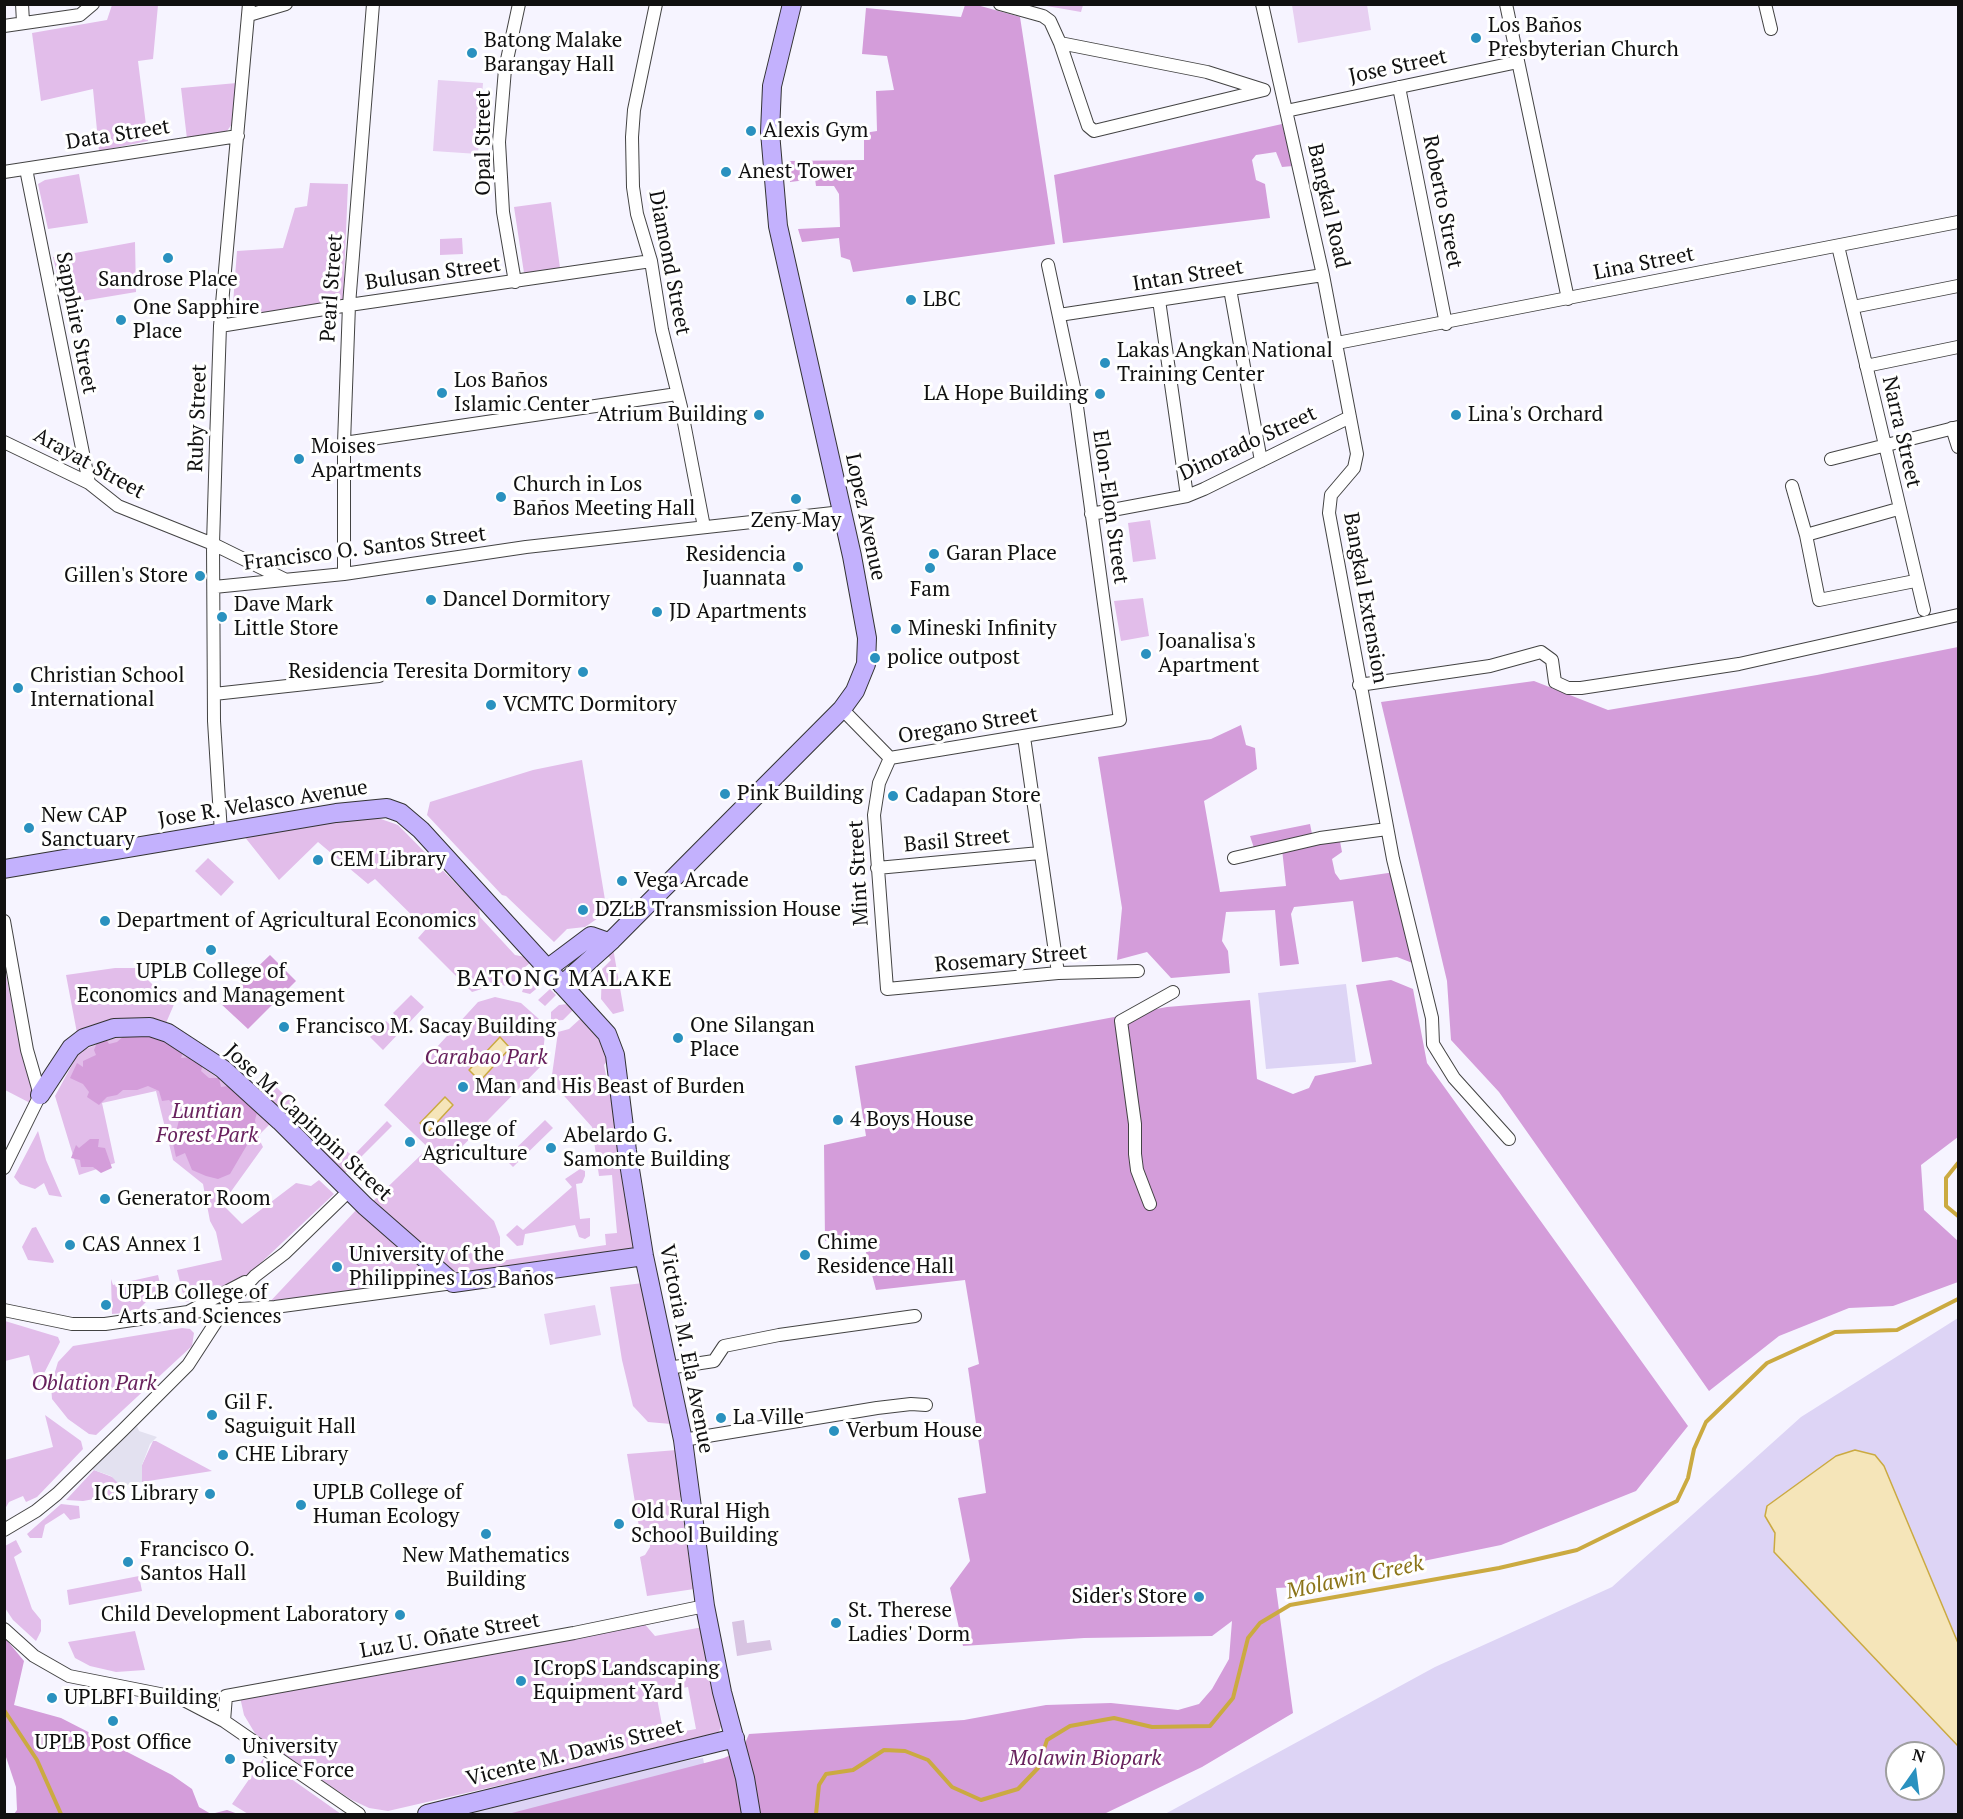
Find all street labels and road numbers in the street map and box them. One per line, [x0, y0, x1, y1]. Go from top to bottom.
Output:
street label: Jose Street [1347, 44, 1449, 90]
street label: Opal Street [471, 90, 497, 196]
street label: Data Street [64, 114, 172, 156]
street label: Roberto Street [1417, 133, 1467, 271]
street label: Bangkal Road [1301, 141, 1355, 271]
street label: Diamond Street [643, 189, 695, 337]
street label: Pearl Street [316, 233, 348, 343]
street label: Lina Street [1592, 242, 1696, 286]
street label: Sapphire Street [50, 250, 102, 396]
street label: Bulusan Street [364, 252, 502, 296]
street label: Intan Street [1131, 255, 1245, 297]
street label: Ruby Street [184, 363, 212, 473]
street label: Narra Street [1876, 374, 1926, 490]
street label: Dinorado Street [1175, 401, 1321, 487]
street label: Arayat Street [29, 423, 149, 505]
street label: Elon-Elon Street [1087, 428, 1133, 586]
street label: Lopez Avenue [839, 451, 891, 583]
street label: Bangkal Extension [1338, 510, 1392, 686]
street label: Francisco O. Santos Street [242, 522, 488, 576]
street label: Oregano Street [896, 703, 1040, 749]
street label: Jose R. Velasco Avenue [156, 775, 370, 833]
street label: Mint Street [844, 819, 874, 927]
street label: Basil Street [903, 824, 1011, 858]
street label: Rosemary Street [934, 940, 1088, 978]
street label: Jose M. Capinpin Street [219, 1039, 397, 1207]
street label: Victoria M. Ela Avenue [653, 1242, 719, 1456]
street label: Luz U. Oñate Street [358, 1608, 542, 1664]
street label: Vicente M. Dawis Street [464, 1714, 686, 1792]

